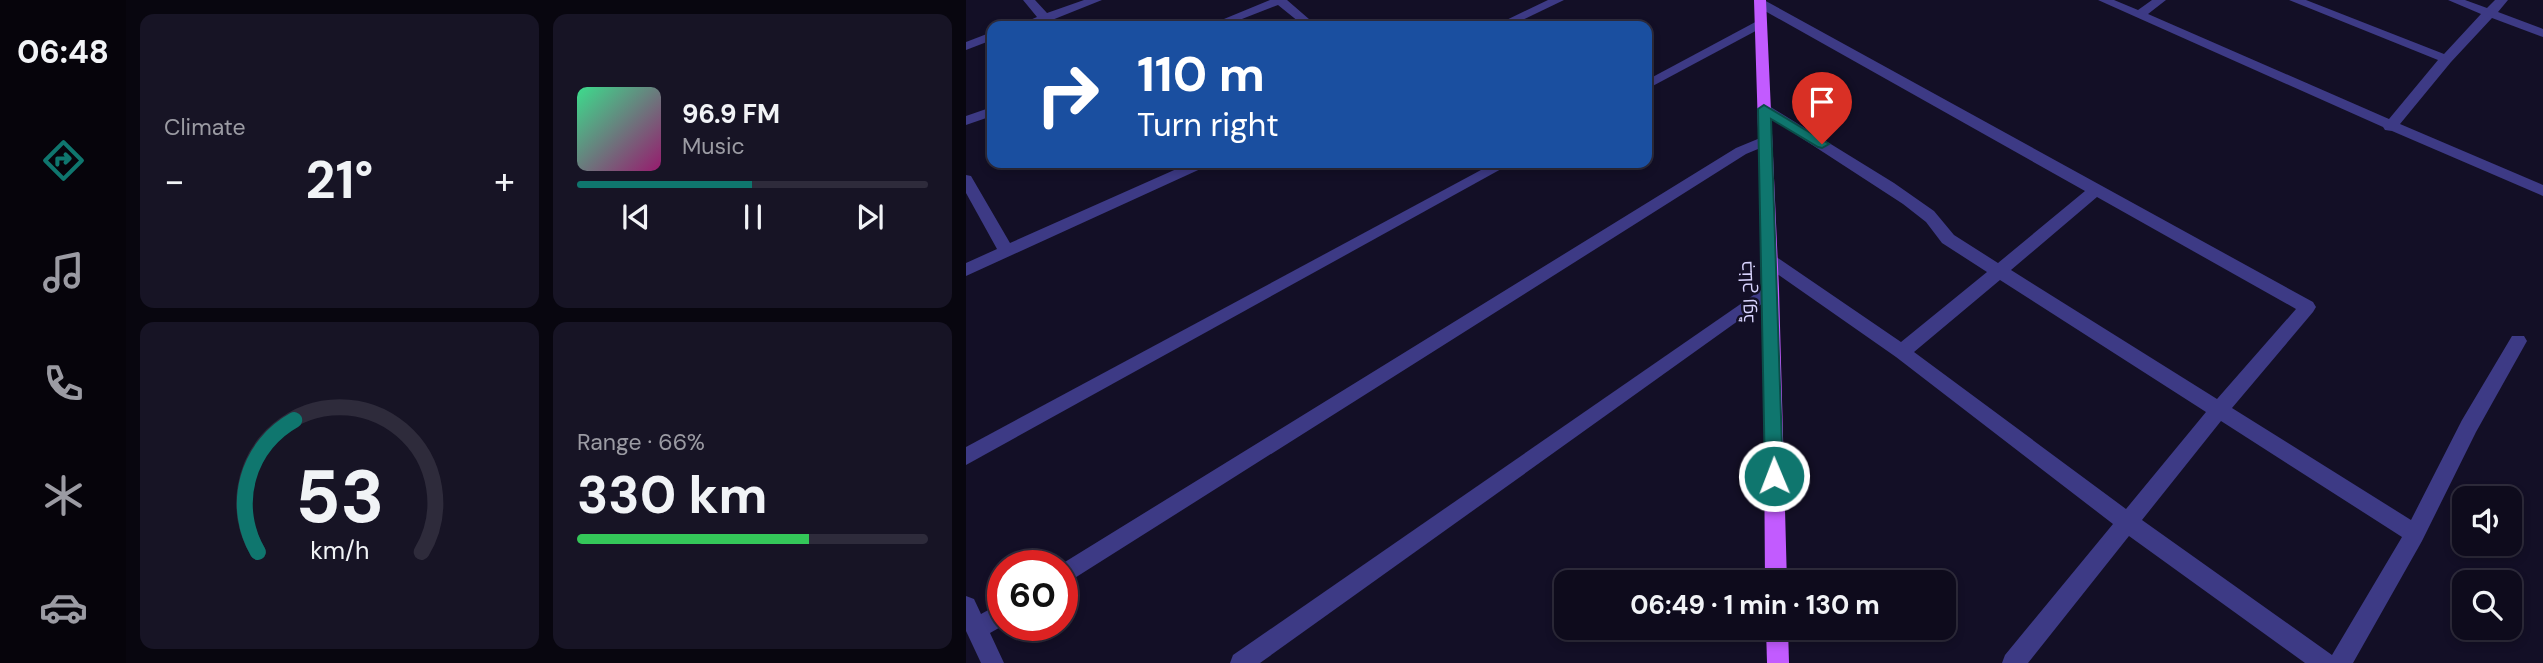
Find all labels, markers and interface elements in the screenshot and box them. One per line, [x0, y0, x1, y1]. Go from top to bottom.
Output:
text: 06:48 [17, 31, 109, 73]
text: 110 m [1137, 42, 1265, 106]
icon: right [1022, 49, 1113, 140]
pin [1792, 72, 1852, 144]
icon: arrive [1803, 83, 1841, 121]
text: 96.9 FM [682, 97, 780, 131]
text: Turn right [1137, 104, 1279, 146]
text: Climate [164, 112, 246, 142]
text: Music [682, 131, 745, 161]
icon: directions [39, 136, 88, 185]
text: 21° [306, 146, 373, 214]
text: − [164, 156, 185, 206]
text: + [494, 156, 515, 206]
icon: previous [617, 198, 655, 236]
icon: pause [734, 198, 772, 236]
icon: next [851, 198, 889, 236]
icon: music [39, 248, 88, 297]
street label: جناح روڈ [1732, 260, 1761, 324]
icon: phone [39, 359, 88, 408]
text: Range · 66% [577, 427, 705, 457]
position arrow [1737, 439, 1811, 513]
text: 53 [295, 450, 384, 545]
text: 330 km [577, 461, 768, 529]
icon: climate [39, 471, 88, 520]
map controls [2452, 486, 2522, 640]
button: sound [2452, 486, 2522, 556]
text: km/h [310, 533, 369, 566]
speed limit sign: 60 [987, 550, 1078, 641]
button: search [2452, 570, 2522, 640]
icon: car [39, 583, 88, 632]
text: 06:49 · 1 min · 130 m [1630, 588, 1880, 622]

